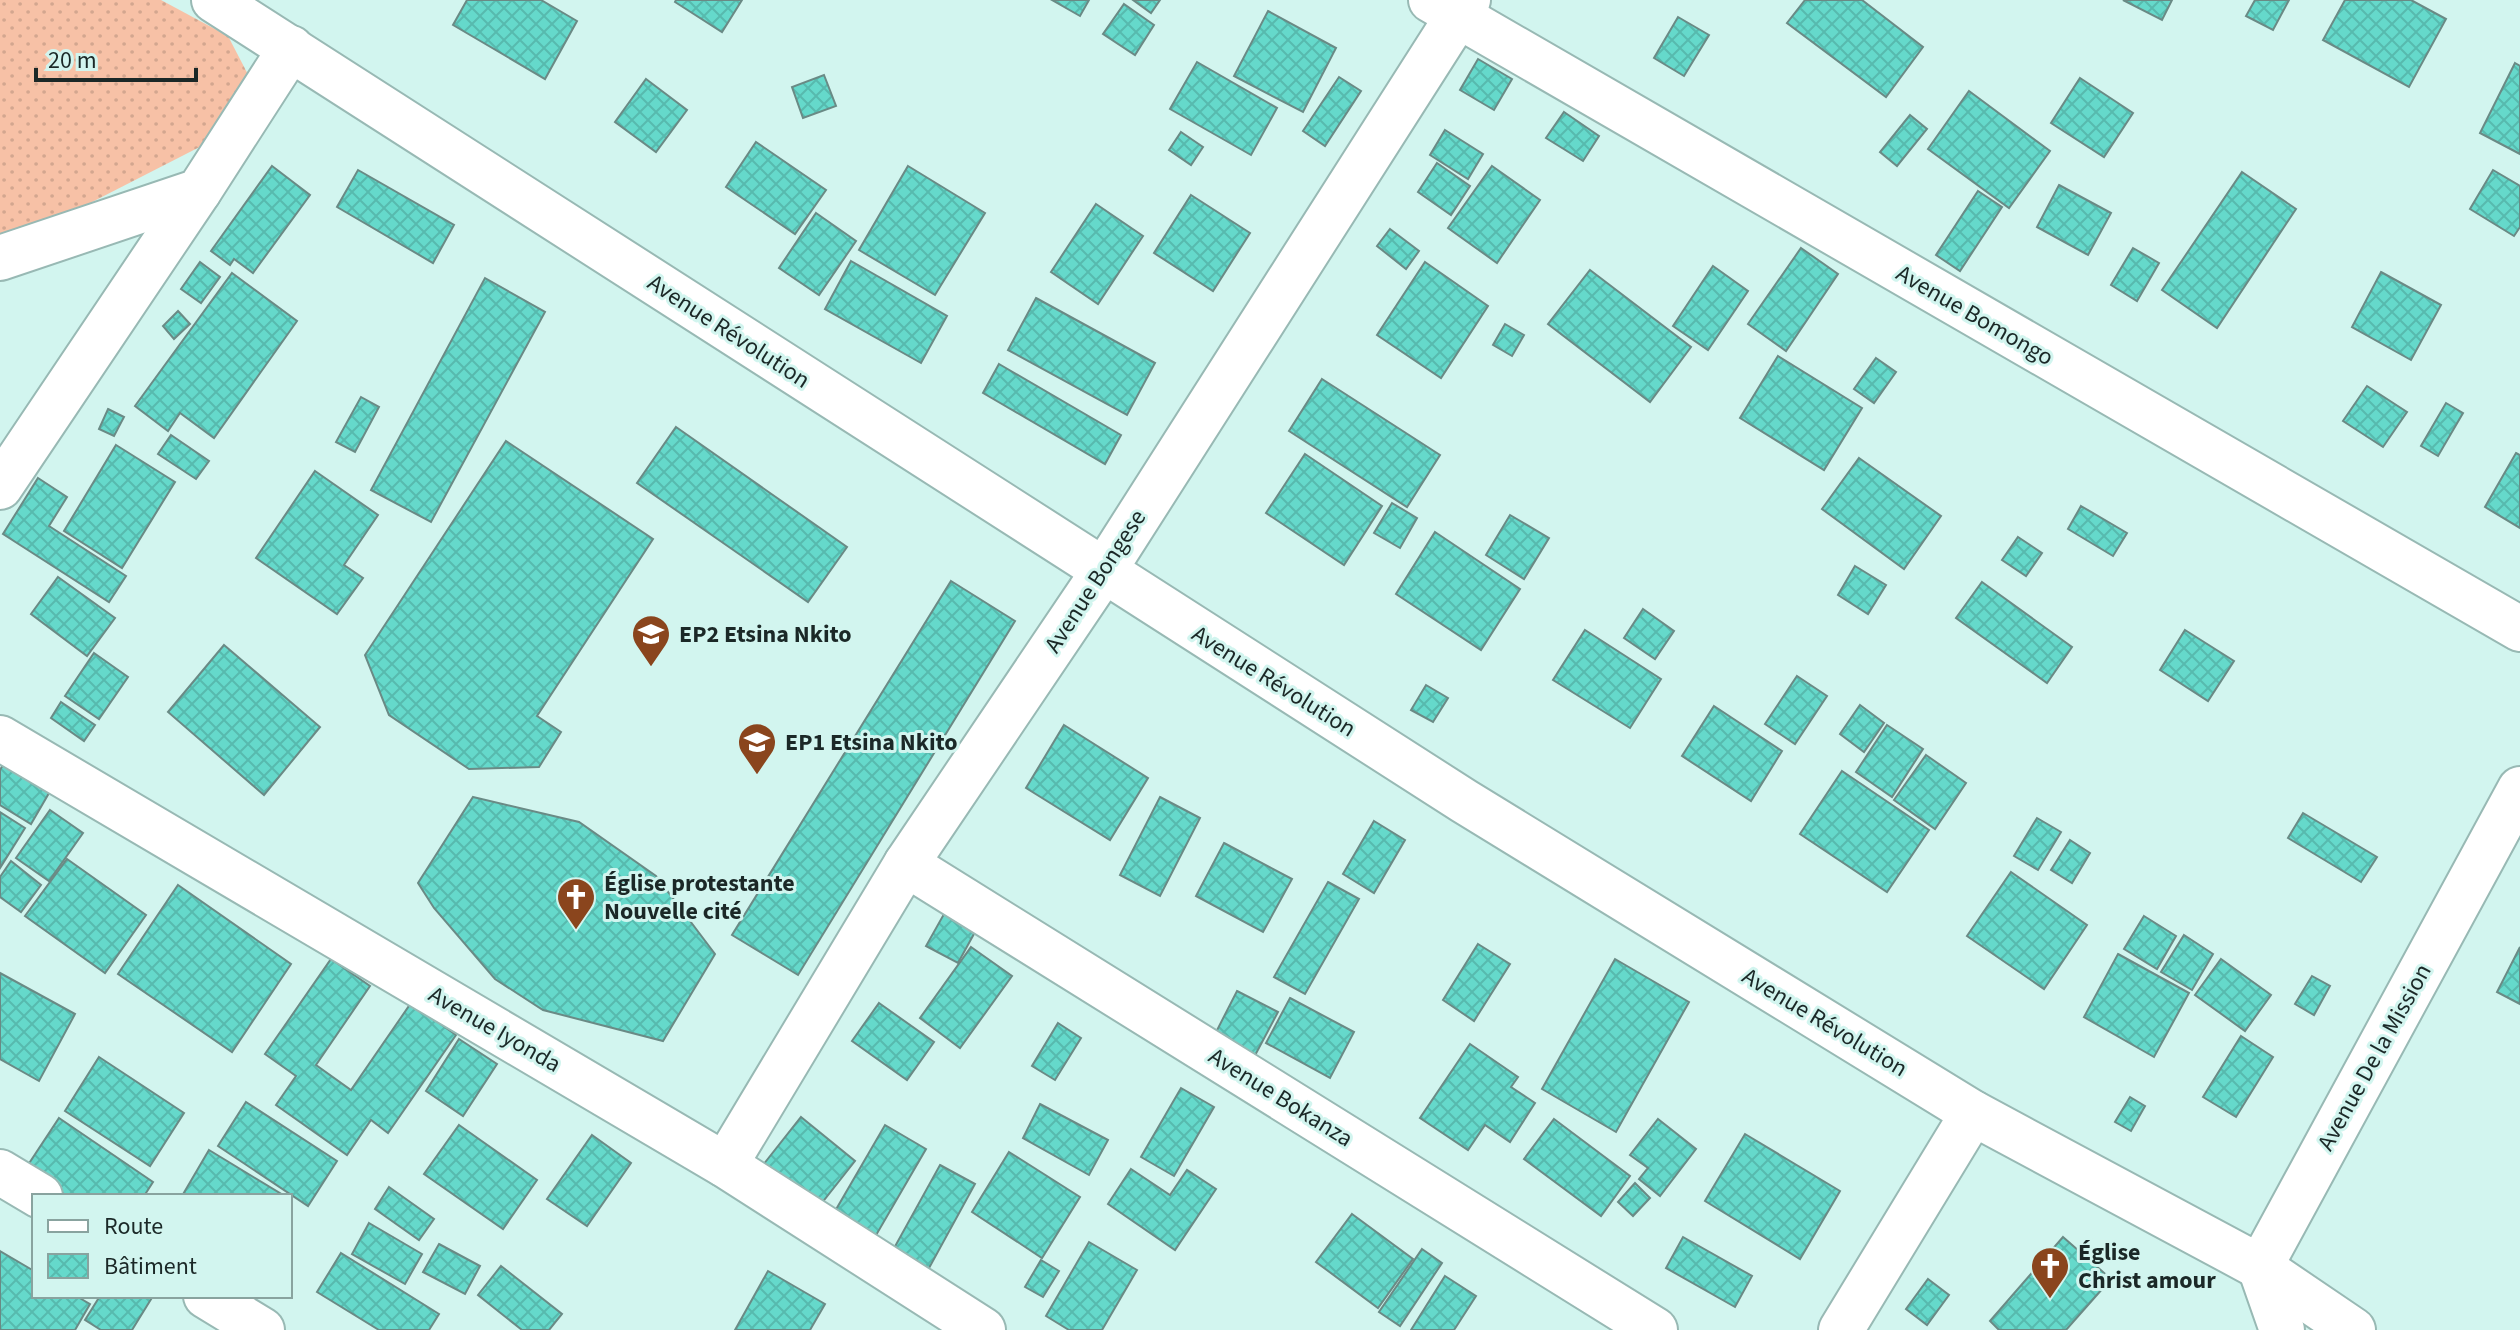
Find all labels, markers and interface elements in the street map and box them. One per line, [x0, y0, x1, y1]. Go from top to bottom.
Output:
scale bar [36, 32, 196, 82]
text: 20 m [48, 43, 97, 78]
street label: Avenue Bomongo [1889, 256, 2060, 375]
street label: Avenue Révolution [640, 266, 817, 397]
street label: Avenue Bongese [1036, 503, 1155, 660]
school or university icon: EP2 Etsina Nkito [630, 613, 672, 668]
place label: EP2 Etsina Nkito [679, 617, 852, 652]
street label: Avenue Révolution [1185, 617, 1363, 746]
school or university icon: EP1 Etsina Nkito [736, 721, 778, 776]
place label: EP1 Etsina Nkito [785, 725, 958, 760]
place label: Église protestante Nouvelle cité [604, 866, 795, 929]
church icon: Église protestante Nouvelle cité [555, 876, 597, 931]
street label: Avenue De la Mission [2309, 957, 2440, 1157]
street label: Avenue Révolution [1735, 959, 1914, 1086]
street label: Avenue Iyonda [422, 977, 567, 1082]
street label: Avenue Bokanza [1202, 1039, 1360, 1156]
legend [32, 1194, 292, 1298]
text: Route [104, 1209, 163, 1244]
place label: Église Christ amour [2078, 1235, 2216, 1298]
church icon: Église Christ amour [2029, 1245, 2071, 1300]
text: Bâtiment [104, 1249, 197, 1284]

